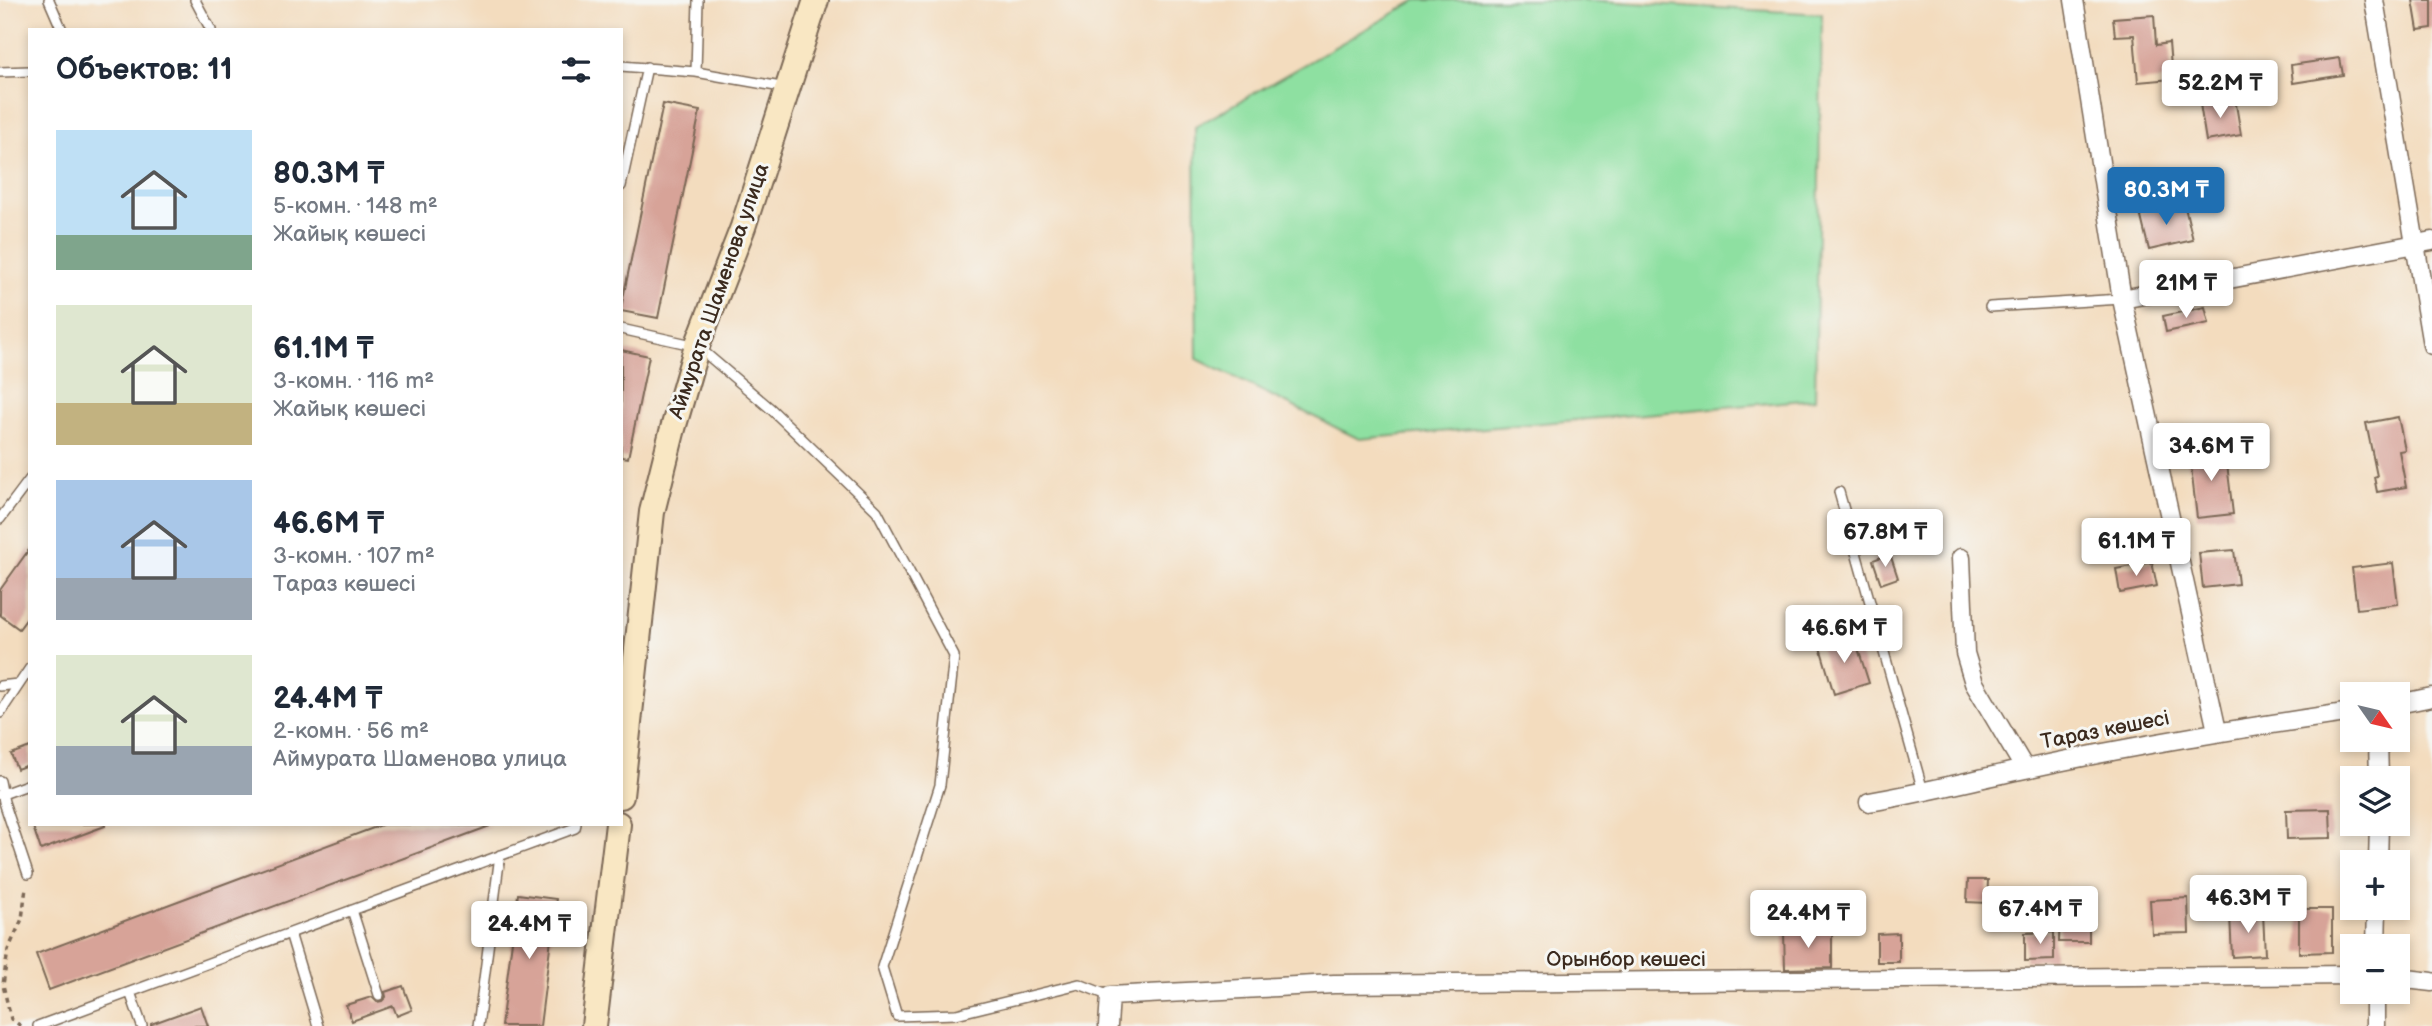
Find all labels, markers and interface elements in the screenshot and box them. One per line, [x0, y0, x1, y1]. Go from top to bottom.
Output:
icon: filters [557, 51, 595, 89]
text: Объектов: 11 [56, 52, 233, 88]
pin: 52.2M ₸ [2155, 60, 2285, 120]
text: 52.2M ₸ [2178, 69, 2262, 97]
text: 80.3M ₸ [273, 156, 384, 192]
icon: home [112, 158, 196, 242]
street label: Аймурата Шаменова улица [663, 160, 775, 423]
pin: 80.3M ₸ [2101, 168, 2231, 227]
text: 80.3M ₸ [2123, 176, 2209, 204]
text: 5-комн. · 148 m² [273, 192, 438, 220]
text: Жайық көшесі [273, 220, 426, 248]
pin: 21M ₸ [2137, 260, 2235, 320]
text: 21M ₸ [2155, 269, 2217, 297]
text: 61.1M ₸ [273, 331, 373, 367]
icon: home [112, 333, 196, 417]
text: 3-комн. · 116 m² [273, 367, 434, 395]
text: Жайық көшесі [273, 395, 426, 423]
pin: 34.6M ₸ [2146, 424, 2276, 483]
text: 34.6M ₸ [2169, 432, 2253, 460]
text: 46.6M ₸ [273, 506, 384, 542]
icon: home [112, 508, 196, 592]
pin: 67.8M ₸ [1820, 510, 1950, 569]
text: 67.8M ₸ [1843, 518, 1927, 546]
pin: 61.1M ₸ [2071, 518, 2201, 578]
text: 61.1M ₸ [2098, 527, 2174, 555]
text: 3-комн. · 107 m² [273, 542, 435, 570]
text: Тараз көшесі [273, 570, 416, 598]
pin: 46.6M ₸ [1779, 606, 1909, 665]
text: 46.6M ₸ [1801, 614, 1887, 642]
text: 24.4M ₸ [273, 681, 382, 717]
north arrow [2340, 682, 2410, 752]
map controls [2340, 682, 2410, 1004]
icon: home [112, 683, 196, 767]
street label: Тараз көшесі [2039, 705, 2171, 755]
text: 2-комн. · 56 m² [273, 717, 429, 745]
text: Аймурата Шаменова улица [273, 745, 567, 773]
button: layers [2340, 766, 2410, 836]
button: + [2340, 850, 2410, 920]
pin: 46.3M ₸ [2183, 876, 2313, 935]
text: 46.3M ₸ [2206, 884, 2290, 912]
pin: 67.4M ₸ [1975, 886, 2105, 946]
pin: 24.4M ₸ [1743, 890, 1873, 950]
text: 67.4M ₸ [1998, 895, 2082, 923]
text: 24.4M ₸ [1766, 899, 1850, 927]
pin: 24.4M ₸ [464, 902, 594, 961]
text: 24.4M ₸ [487, 910, 571, 938]
button: − [2340, 934, 2410, 1004]
street label: Орынбор көшесі [1546, 947, 1706, 972]

